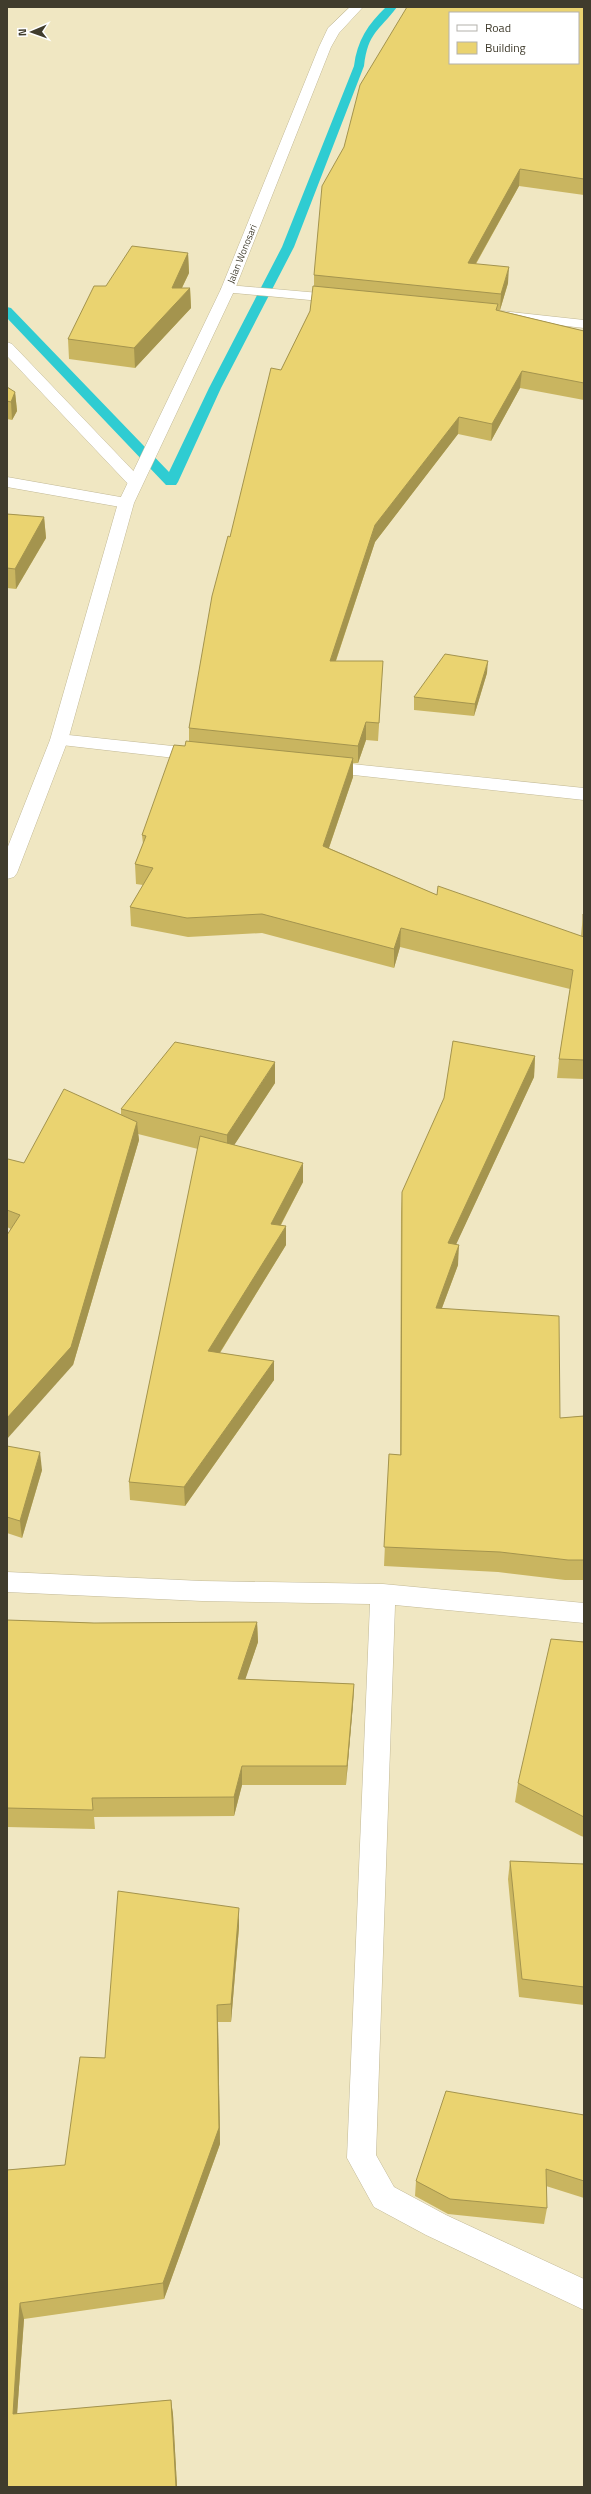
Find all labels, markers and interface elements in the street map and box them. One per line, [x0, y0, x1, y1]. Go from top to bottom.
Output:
north arrow [12, 12, 52, 52]
legend [449, 12, 579, 64]
text: Road [485, 18, 511, 37]
text: N [14, 28, 30, 36]
text: Building [485, 38, 526, 57]
street label: Jalan Wonosari [223, 222, 261, 286]

